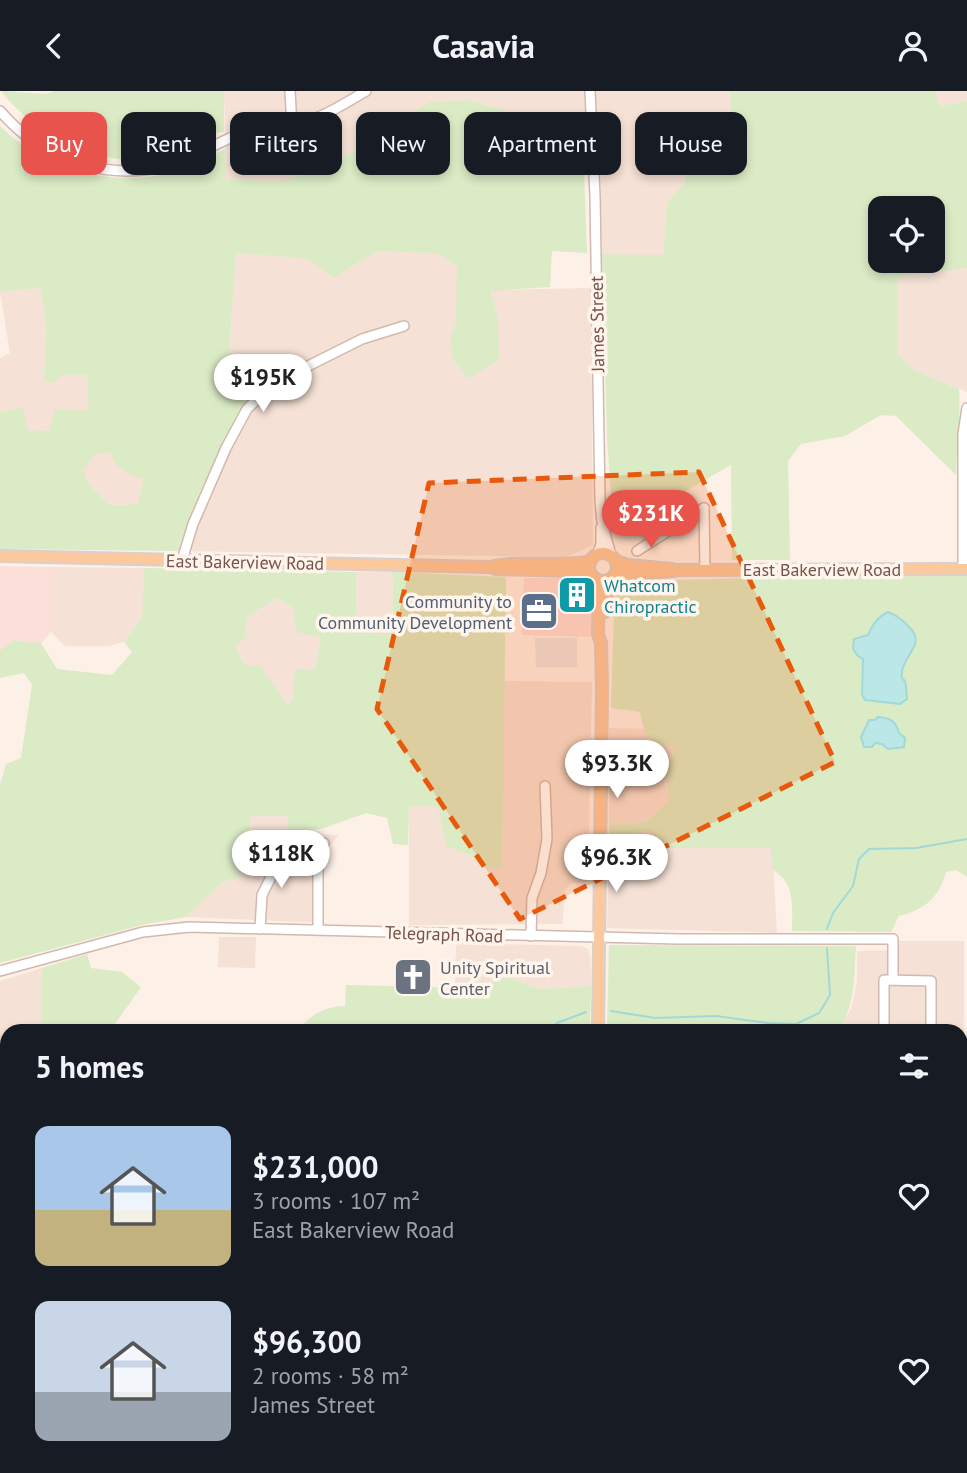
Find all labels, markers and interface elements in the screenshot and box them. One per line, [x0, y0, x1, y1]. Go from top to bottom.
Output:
text: Casavia [432, 25, 535, 67]
icon: back [35, 27, 73, 65]
icon: person [894, 27, 932, 65]
chip: Buy [21, 112, 107, 175]
chip: Rent [121, 112, 216, 175]
chip: Filters [230, 112, 342, 175]
chip: New [356, 112, 450, 175]
chip: Apartment [464, 112, 621, 175]
chip: House [635, 112, 747, 175]
map controls [868, 196, 945, 273]
button: locate [868, 196, 945, 273]
street label: James Street [585, 276, 609, 373]
pin: $195K [214, 355, 312, 414]
text: $195K [230, 362, 296, 391]
pin: $231K [602, 491, 700, 550]
text: $231K [618, 498, 684, 527]
street label: East Bakerview Road [166, 549, 324, 575]
street label: East Bakerview Road [743, 558, 901, 581]
building icon: Whatcom Chiropractic [556, 574, 598, 616]
place label: Whatcom Chiropractic [604, 574, 697, 618]
place label: Community to Community Development [318, 590, 512, 634]
office icon: Community to Community Development [518, 590, 560, 632]
pin: $93.3K [560, 741, 674, 800]
text: $93.3K [581, 748, 653, 777]
pin: $118K [232, 831, 330, 890]
pin: $96.3K [559, 835, 673, 894]
text: $118K [248, 838, 314, 867]
text: $96.3K [580, 842, 652, 871]
street label: Telegraph Road [385, 920, 503, 948]
church icon: Unity Spiritual Center [392, 956, 434, 998]
place label: Unity Spiritual Center [440, 956, 551, 1000]
text: 5 homes [35, 1047, 144, 1086]
icon: filters [895, 1047, 933, 1085]
text: $231,000 [252, 1147, 379, 1186]
icon: home [91, 1154, 175, 1238]
icon: heart [895, 1177, 933, 1215]
text: 3 rooms · 107 m² [252, 1186, 420, 1215]
text: East Bakerview Road [252, 1215, 454, 1244]
text: $96,300 [252, 1322, 362, 1361]
icon: home [91, 1329, 175, 1413]
icon: heart [895, 1352, 933, 1390]
text: 2 rooms · 58 m² [252, 1361, 409, 1390]
text: James Street [252, 1390, 375, 1419]

